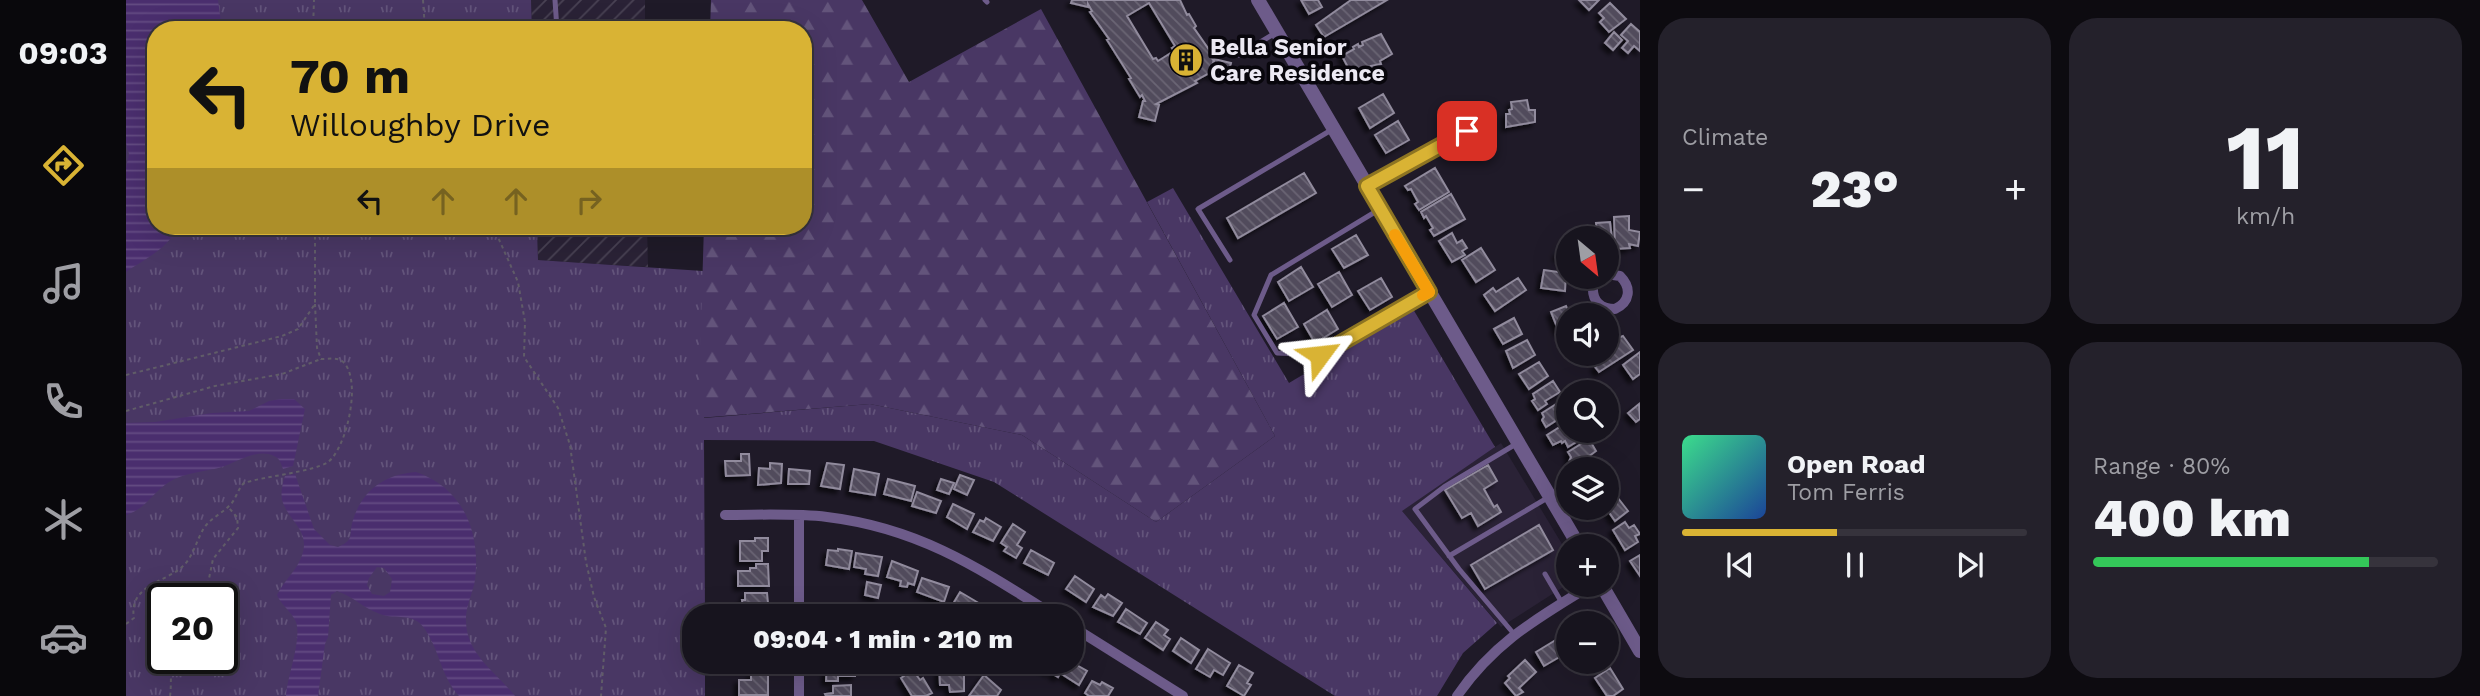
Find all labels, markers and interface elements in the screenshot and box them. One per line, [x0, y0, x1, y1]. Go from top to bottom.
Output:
text: 09:03 [18, 34, 108, 72]
place label: Bella Senior Care Residence [1210, 34, 1385, 87]
building icon: Bella Senior Care Residence [1167, 41, 1205, 79]
text: 70 m [290, 47, 410, 105]
icon: left [175, 49, 266, 140]
pin [1437, 101, 1497, 161]
text: 11 [2226, 104, 2305, 211]
text: Willoughby Drive [290, 106, 550, 144]
icon: arrive [1448, 112, 1486, 150]
text: Climate [1682, 124, 1768, 151]
icon: directions [39, 141, 88, 190]
text: 23° [1810, 159, 1899, 220]
text: − [1682, 167, 1705, 211]
text: + [2004, 167, 2027, 211]
icon: left [351, 182, 389, 220]
icon: ahead [424, 182, 462, 220]
icon: ahead [497, 182, 535, 220]
icon: right [570, 182, 608, 220]
text: km/h [2236, 203, 2295, 230]
north arrow [1556, 226, 1619, 289]
map controls [1556, 226, 1619, 674]
icon: music [39, 259, 88, 308]
button: sound [1556, 303, 1619, 366]
position arrow [1283, 318, 1357, 392]
icon: phone [39, 377, 88, 426]
button: search [1556, 380, 1619, 443]
text: Open Road [1787, 449, 1925, 479]
text: Range · 80% [2093, 453, 2230, 480]
button: layers [1556, 457, 1619, 520]
text: Tom Ferris [1787, 479, 1905, 506]
text: 400 km [2093, 488, 2291, 549]
icon: climate [39, 495, 88, 544]
button: + [1556, 534, 1619, 597]
icon: previous [1721, 546, 1759, 584]
icon: pause [1836, 546, 1874, 584]
icon: next [1951, 546, 1989, 584]
speed limit sign: 20 [147, 583, 238, 674]
button: − [1556, 611, 1619, 674]
icon: car [39, 613, 88, 662]
text: 09:04 · 1 min · 210 m [753, 624, 1013, 654]

